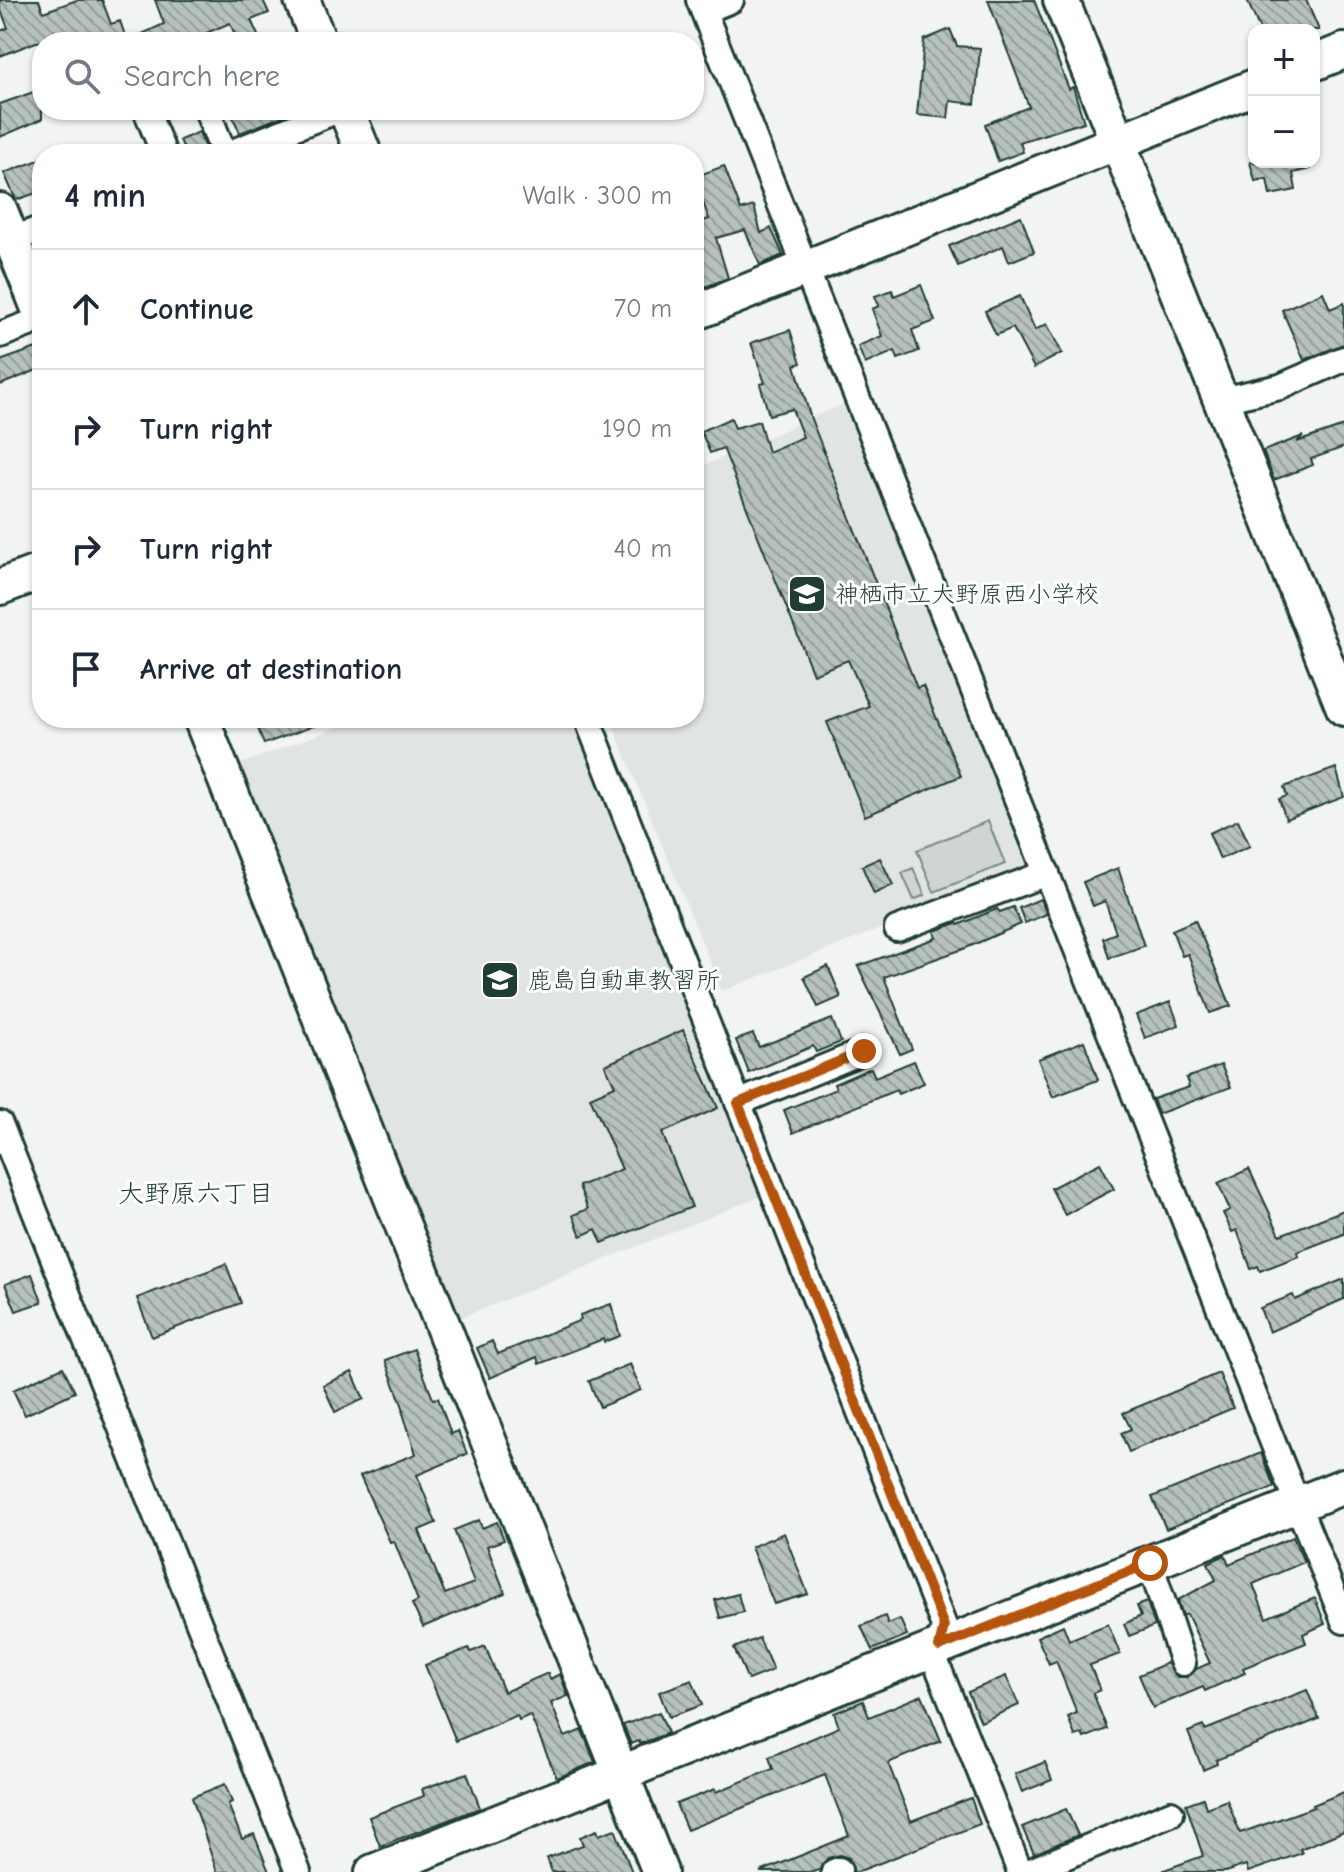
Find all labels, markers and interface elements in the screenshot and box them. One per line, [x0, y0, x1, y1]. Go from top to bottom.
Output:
map controls [1248, 24, 1320, 168]
button: + [1248, 24, 1320, 96]
search box [32, 32, 704, 120]
icon: search [60, 54, 104, 98]
text: Search here [124, 59, 280, 94]
button: − [1248, 96, 1320, 168]
text: 4 min [64, 176, 146, 216]
text: Walk · 300 m [523, 181, 672, 211]
icon: ahead [64, 287, 108, 331]
text: Continue [140, 292, 254, 327]
text: 70 m [614, 294, 672, 324]
icon: right [64, 407, 108, 451]
text: Turn right [140, 412, 272, 447]
text: 190 m [602, 414, 672, 444]
icon: right [64, 527, 108, 571]
text: Turn right [140, 532, 272, 567]
text: 40 m [613, 534, 672, 564]
school or university icon: 神栖市立大野原西小学校 [786, 573, 828, 615]
place label: 神栖市立大野原西小学校 [835, 580, 1099, 608]
icon: arrive [64, 647, 108, 691]
text: Arrive at destination [140, 652, 402, 687]
school or university icon: 鹿島自動車教習所 [479, 959, 521, 1001]
place label: 鹿島自動車教習所 [528, 966, 720, 994]
route end [846, 1033, 882, 1069]
district label: 大野原六丁目 [118, 1179, 274, 1209]
route start [1132, 1545, 1168, 1581]

